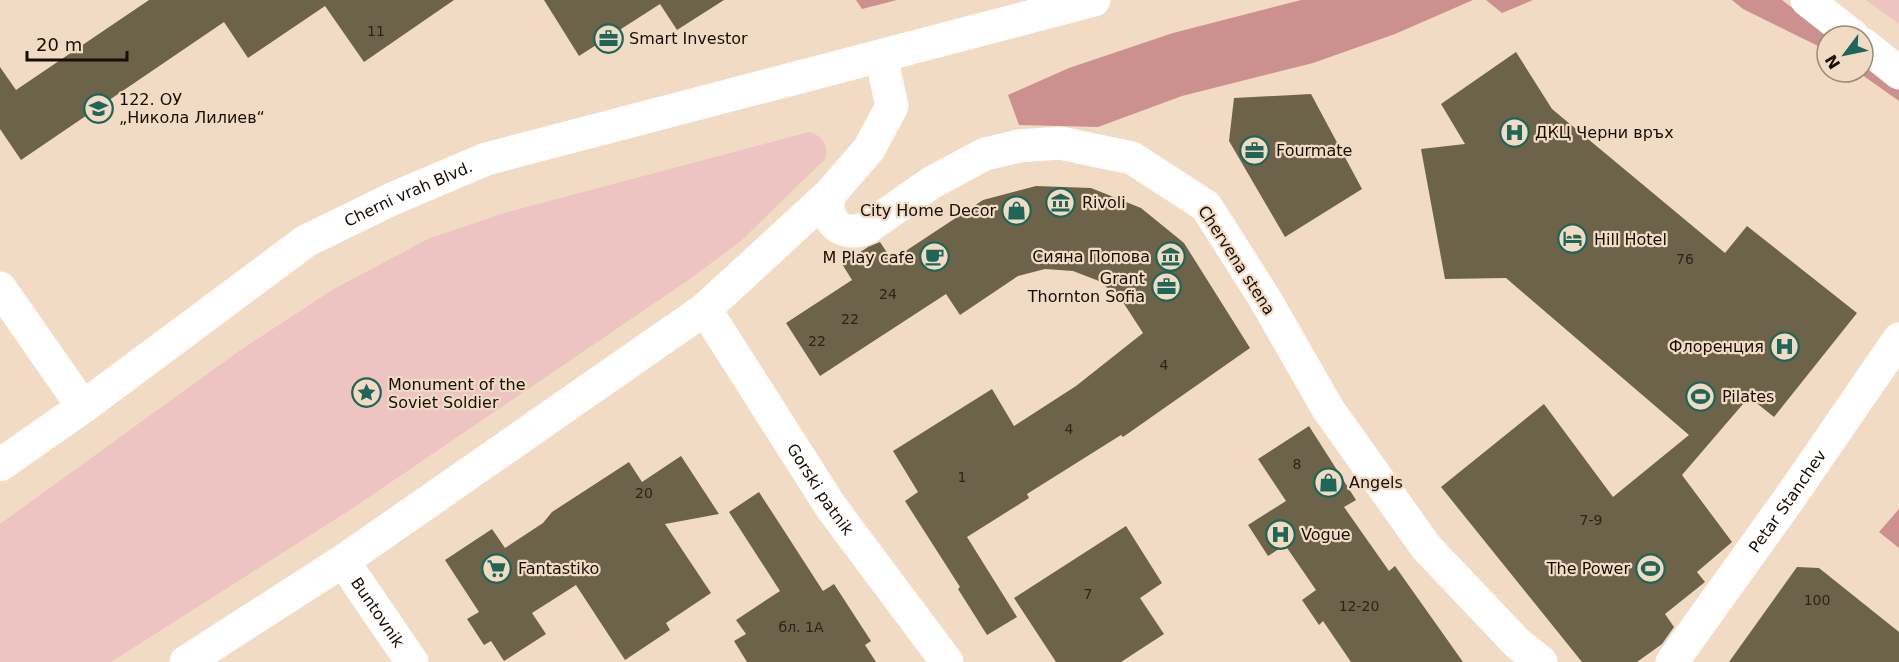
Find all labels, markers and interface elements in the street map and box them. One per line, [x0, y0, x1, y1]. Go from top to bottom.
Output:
office icon: Smart Investor [592, 22, 624, 54]
house number: 11 [367, 23, 385, 39]
scale bar [27, 24, 128, 62]
north arrow [1815, 24, 1875, 84]
place label: Smart Investor [629, 29, 748, 48]
text: 20 m [36, 34, 82, 55]
text: N [1821, 51, 1844, 72]
place label: 122. ОУ „Никола Лилиев“ [119, 90, 265, 127]
school or university icon: 122. ОУ „Никола Лилиев“ [82, 92, 114, 124]
hospital icon: ДКЦ Черни връх [1498, 116, 1530, 148]
place label: ДКЦ Черни връх [1535, 123, 1674, 142]
office icon: Fourmate [1239, 134, 1271, 166]
place label: Fourmate [1276, 141, 1352, 160]
street label: Cherni vrah Blvd. [341, 157, 475, 231]
museum icon: Rivoli [1045, 186, 1077, 218]
place label: Rivoli [1082, 193, 1126, 212]
shop icon: City Home Decor [1001, 194, 1033, 226]
place label: City Home Decor [860, 201, 996, 220]
street label: Chervena stena [1194, 202, 1279, 318]
hotel icon: Hill Hotel [1557, 223, 1589, 255]
place label: Hill Hotel [1594, 230, 1667, 249]
museum icon: Сияна Попова [1155, 240, 1187, 272]
cafe icon: M Play cafe [919, 241, 951, 273]
place label: Сияна Попова [1032, 247, 1150, 266]
place label: M Play cafe [823, 248, 914, 267]
house number: 76 [1676, 251, 1694, 267]
place label: Grant Thornton Sofia [1027, 269, 1145, 306]
office icon: Grant Thornton Sofia [1150, 271, 1182, 303]
house number: 24 [879, 286, 897, 302]
house number: 22 [841, 311, 859, 327]
hospital icon: Флоренция [1769, 330, 1801, 362]
house number: 22 [808, 333, 826, 349]
place label: Флоренция [1669, 337, 1764, 356]
house number: 4 [1160, 357, 1169, 373]
place label: Monument of the Soviet Soldier [388, 375, 526, 412]
place icon: Monument of the Soviet Soldier [351, 377, 383, 409]
sports icon: Pilates [1685, 380, 1717, 412]
place label: Pilates [1722, 387, 1774, 406]
house number: 4 [1065, 421, 1074, 437]
street label: Gorski patnik [783, 440, 858, 539]
street label: Petar Stanchev [1745, 446, 1830, 556]
house number: 8 [1293, 456, 1301, 472]
shop icon: Angels [1312, 466, 1344, 498]
house number: 1 [958, 469, 966, 485]
place label: Angels [1349, 473, 1403, 492]
house number: 20 [635, 485, 653, 501]
house number: 7-9 [1580, 512, 1602, 528]
hospital icon: Vogue [1264, 518, 1296, 550]
place label: Vogue [1301, 525, 1351, 544]
supermarket icon: Fantastiko [481, 552, 513, 584]
sports icon: The Power [1635, 552, 1667, 584]
place label: Fantastiko [518, 559, 599, 578]
place label: The Power [1546, 559, 1630, 578]
street label: Buntovnik [347, 574, 409, 652]
house number: 7 [1084, 586, 1092, 602]
house number: 100 [1804, 592, 1830, 608]
house number: 12-20 [1339, 598, 1379, 614]
house number: бл. 1А [779, 619, 824, 635]

